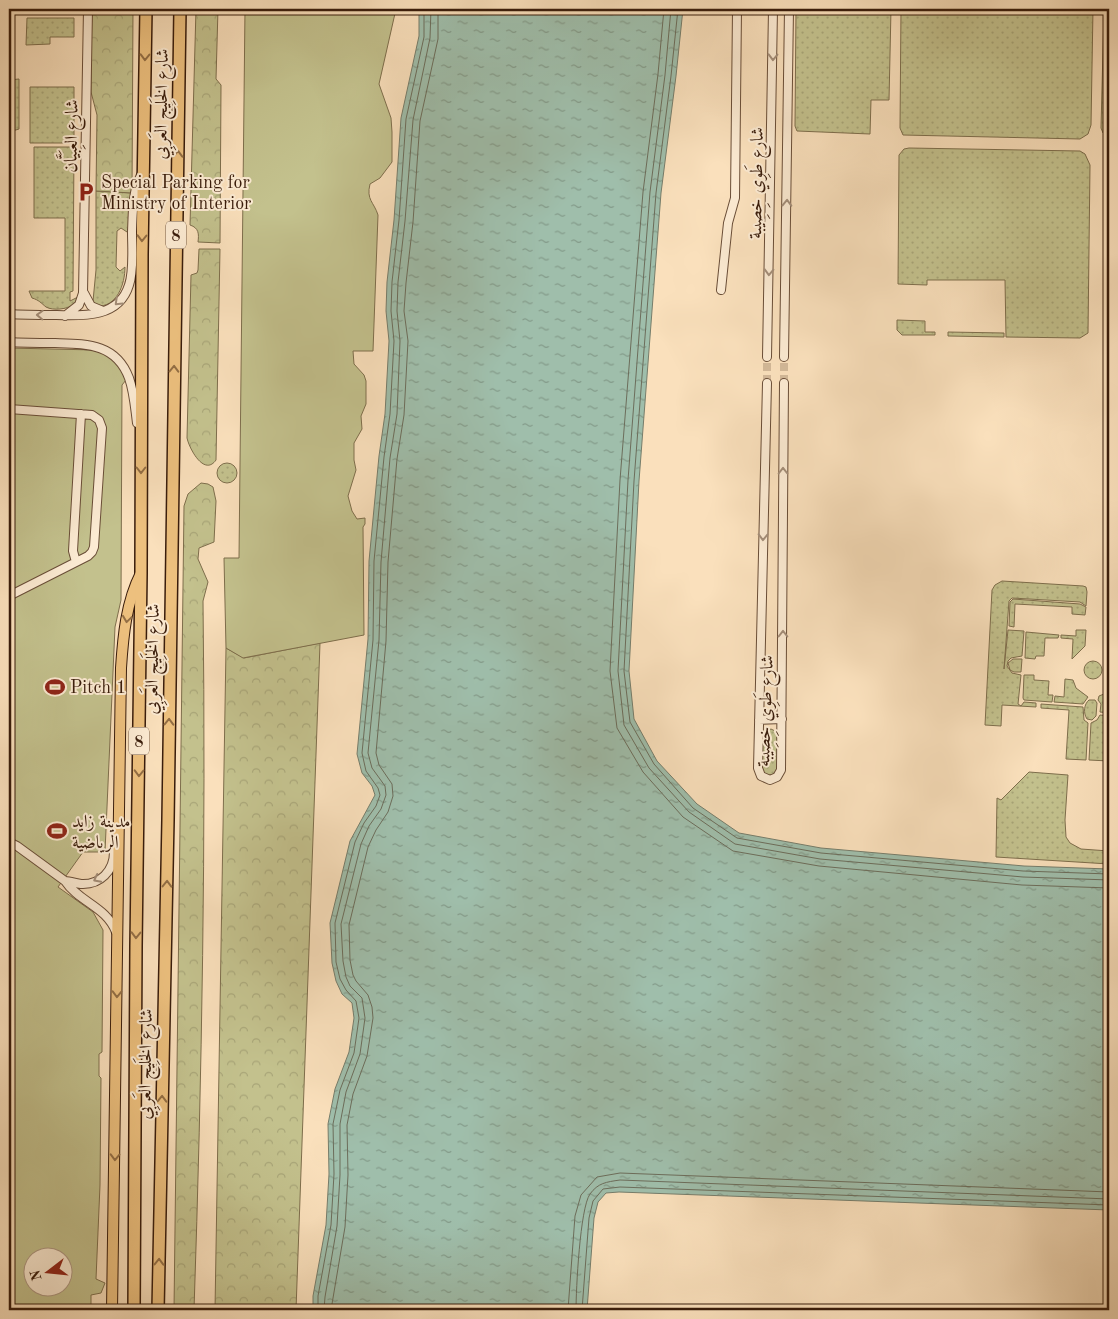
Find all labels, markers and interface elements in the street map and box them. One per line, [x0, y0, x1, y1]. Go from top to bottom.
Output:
street label: شارع الخَلِيج العَربِي [147, 49, 178, 160]
one-way arrow [140, 54, 151, 62]
one-way arrow [767, 54, 778, 62]
street label: شارع العِبَيَّان [55, 99, 87, 173]
street label: شارع طَوِي خِصِيبة [742, 127, 772, 239]
one-way arrow [172, 150, 183, 158]
place label: Special Parking for Ministry of Interior [101, 174, 252, 213]
parking icon: Special Parking for Ministry of Interior [75, 181, 97, 203]
one-way arrow [781, 199, 792, 207]
road number: 8 [166, 222, 186, 248]
one-way arrow [137, 234, 147, 242]
one-way arrow [763, 269, 774, 277]
one-way arrow [115, 296, 124, 305]
one-way arrow [36, 310, 44, 320]
one-way arrow [169, 365, 179, 373]
one-way arrow [136, 467, 146, 475]
one-way arrow [778, 467, 788, 474]
one-way arrow [758, 533, 769, 541]
street label: شارع الخَلِيج العَربِي [138, 604, 169, 715]
one-way arrow [123, 615, 133, 623]
one-way arrow [778, 629, 788, 637]
street label: شارع طَوِي خِصِيبة [750, 655, 782, 767]
sports icon: Pitch 1 [44, 676, 66, 698]
place label: Pitch 1 [70, 679, 127, 697]
one-way arrow [164, 717, 174, 725]
road number: 8 [129, 728, 149, 754]
one-way arrow [134, 769, 144, 777]
place label: مدينة زايد الرياضية [72, 813, 130, 853]
sports icon: مدينة زايد الرياضية [46, 820, 68, 842]
one-way arrow [94, 873, 103, 883]
one-way arrow [162, 880, 172, 888]
one-way arrow [131, 931, 142, 939]
one-way arrow [112, 991, 122, 999]
street label: شارع الخَلِيج العَربِي [131, 1009, 162, 1120]
one-way arrow [157, 1095, 167, 1102]
one-way arrow [109, 1153, 120, 1161]
north arrow [22, 1246, 72, 1296]
one-way arrow [154, 1257, 164, 1265]
text: N [28, 1268, 45, 1282]

